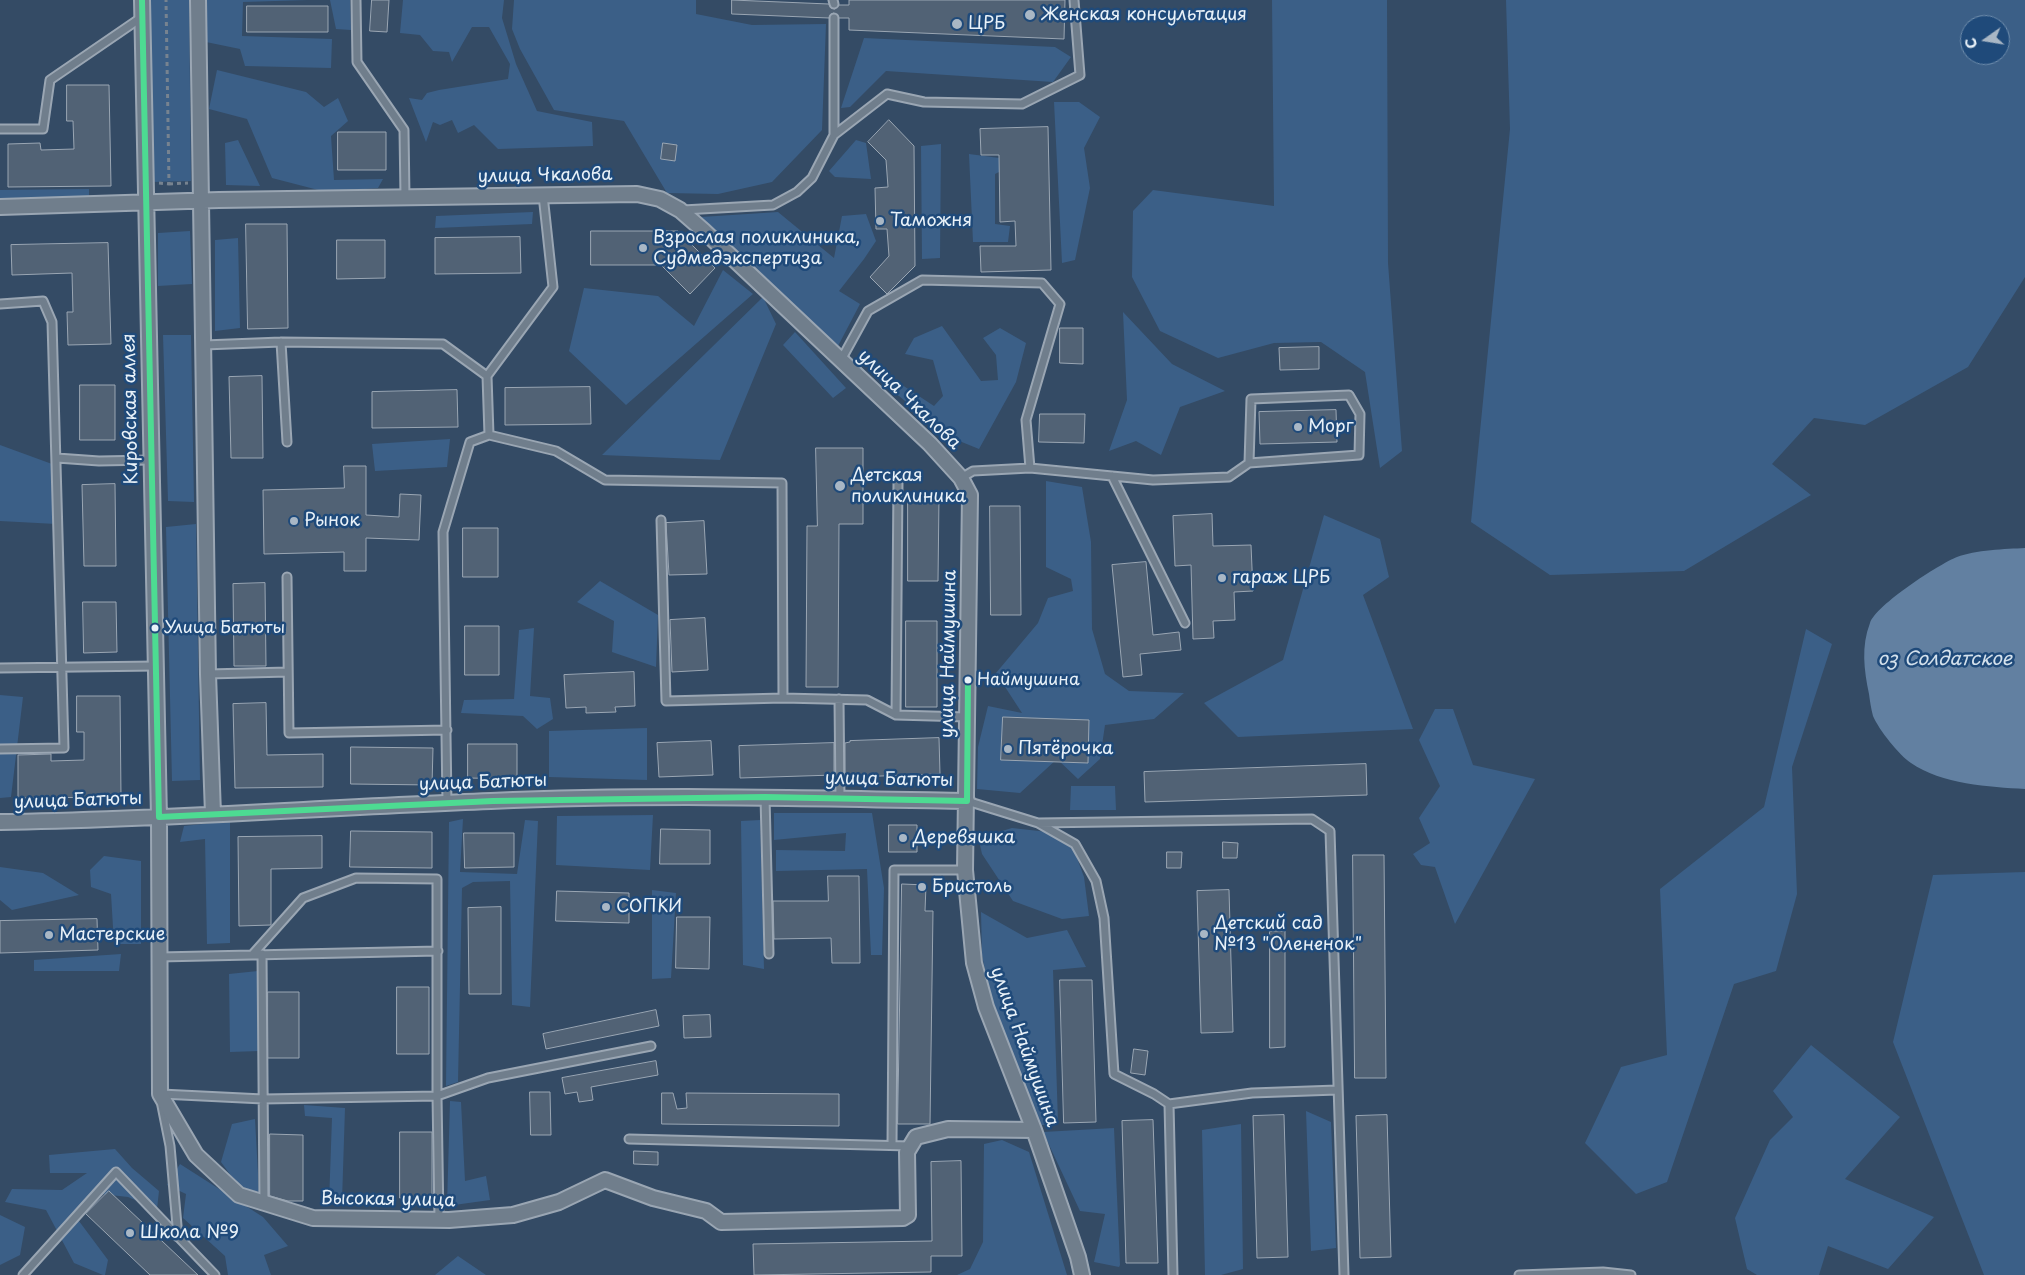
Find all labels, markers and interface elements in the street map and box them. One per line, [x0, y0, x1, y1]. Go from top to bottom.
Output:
place label: Женская консультация [1041, 4, 1247, 26]
marker: Женская консультация [1023, 8, 1037, 22]
place label: ЦРБ [968, 13, 1005, 35]
north arrow [1960, 15, 2010, 65]
marker: ЦРБ [950, 17, 964, 31]
text: С [1959, 36, 1982, 51]
street label: улица Чкалова [477, 164, 613, 188]
place label: Таможня [890, 210, 972, 232]
marker: Таможня [874, 215, 886, 227]
place label: Взрослая поликлиника, Судмедэкспертиза [653, 227, 860, 270]
marker: Взрослая поликлиника, Судмедэкспертиза [637, 242, 649, 254]
street label: Кировская аллея [119, 333, 143, 485]
street label: улица Чкалова [853, 345, 965, 455]
place label: Морг [1308, 416, 1353, 438]
marker: Морг [1292, 421, 1304, 433]
place label: Детская поликлиника [851, 465, 966, 508]
marker: Детская поликлиника [833, 479, 847, 493]
place label: Рынок [304, 510, 360, 532]
marker: Рынок [288, 515, 300, 527]
place label: гараж ЦРБ [1232, 567, 1330, 589]
street label: улица Наймушина [937, 570, 961, 738]
marker: гараж ЦРБ [1216, 572, 1228, 584]
place label: Улица Батюты [164, 618, 285, 638]
marker: Улица Батюты [150, 623, 160, 633]
water label: оз Солдатское [1878, 649, 2012, 671]
place label: Наймушина [977, 670, 1080, 690]
marker: Наймушина [963, 675, 973, 685]
place label: Пятёрочка [1018, 738, 1113, 760]
marker: Пятёрочка [1002, 743, 1014, 755]
street label: улица Батюты [825, 768, 953, 792]
street label: улица Батюты [418, 770, 548, 796]
street label: улица Батюты [13, 788, 143, 814]
place label: Деревяшка [913, 827, 1015, 849]
marker: Деревяшка [897, 832, 909, 844]
place label: Бристоль [932, 876, 1012, 898]
marker: Бристоль [916, 881, 928, 893]
place label: СОПКИ [616, 896, 682, 918]
marker: СОПКИ [600, 901, 612, 913]
place label: Детский сад №13 "Олененок" [1214, 913, 1362, 956]
place label: Мастерские [59, 924, 165, 946]
marker: Детский сад №13 "Олененок" [1198, 928, 1210, 940]
marker: Мастерские [43, 929, 55, 941]
street label: улица Наймушина [985, 964, 1063, 1130]
street label: Высокая улица [320, 1188, 456, 1212]
place label: Школа №9 [140, 1222, 239, 1244]
marker: Школа №9 [124, 1227, 136, 1239]

